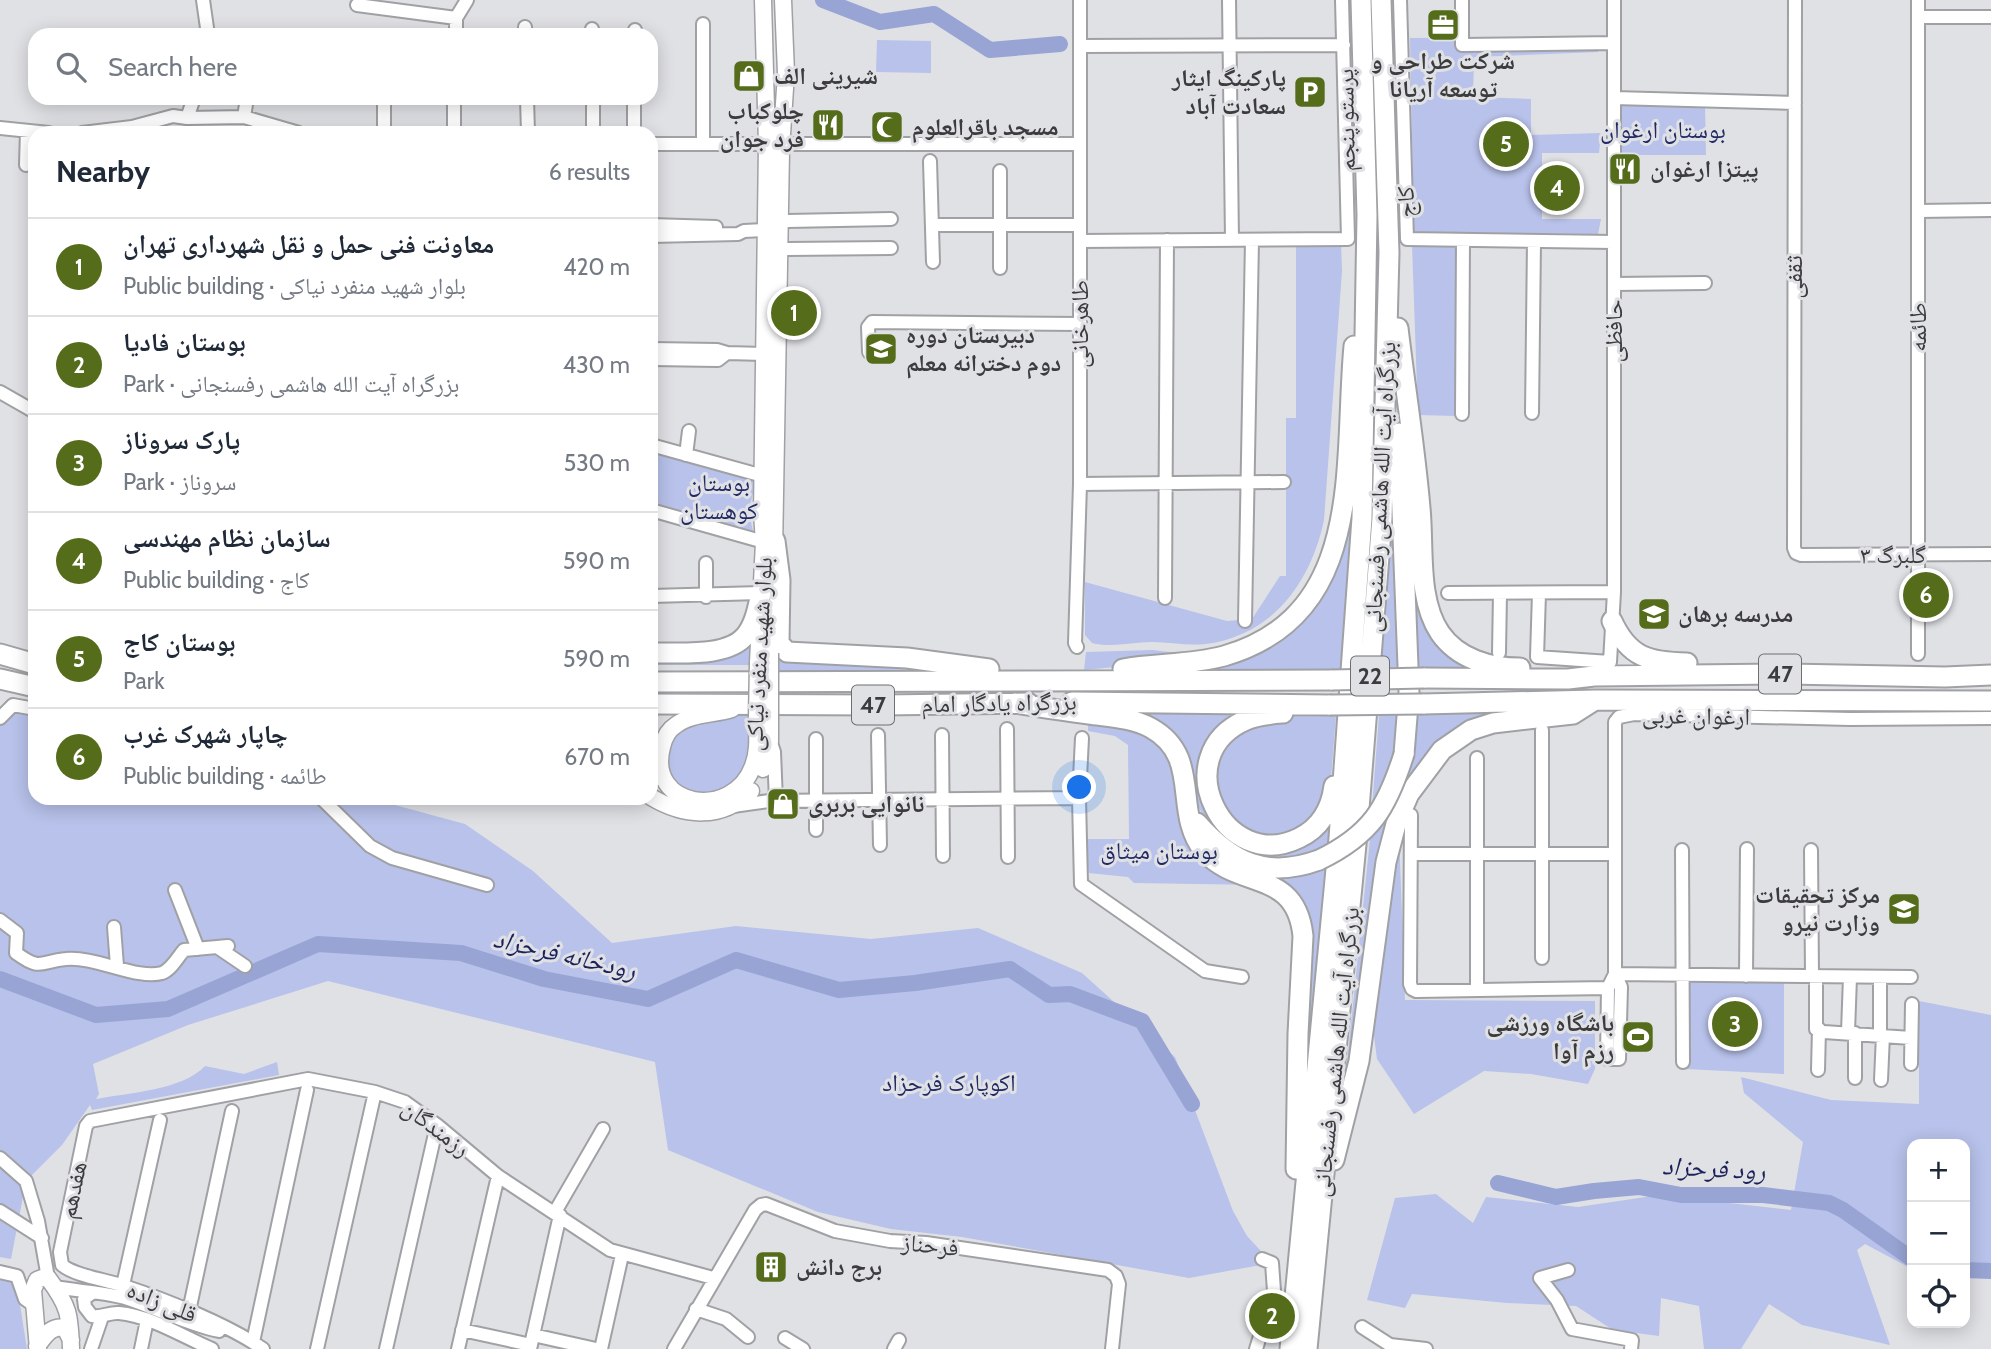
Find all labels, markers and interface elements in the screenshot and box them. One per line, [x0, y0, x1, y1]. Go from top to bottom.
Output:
office icon: شرکت طراحی و توسعه آریانا [1424, 6, 1462, 44]
search box [28, 28, 658, 105]
place label: شرکت طراحی و توسعه آریانا [1371, 46, 1515, 103]
icon: search [52, 48, 90, 86]
text: Search here [108, 51, 237, 83]
shop icon: شیرینی الف [730, 57, 768, 95]
place label: شیرینی الف [774, 61, 878, 90]
place label: پارکینگ ایثار سعادت آباد [1171, 63, 1286, 120]
street label: پرستو پنجم [1330, 68, 1363, 172]
parking icon: پارکینگ ایثار سعادت آباد [1291, 73, 1329, 111]
place label: چلوکباب فرد جوان [720, 96, 804, 153]
restaurant icon: چلوکباب فرد جوان [809, 106, 847, 144]
mosque icon: مسجد باقرالعلوم [868, 108, 906, 146]
place label: مسجد باقرالعلوم [912, 112, 1059, 144]
park label: بوستان ارغوان [1600, 115, 1726, 144]
pin: 5 [1483, 118, 1529, 170]
restaurant icon: پیتزا ارغوان [1606, 150, 1644, 188]
text: Nearby [56, 153, 150, 190]
place label: پیتزا ارغوان [1650, 154, 1759, 183]
text: 6 results [549, 158, 630, 186]
pin: 4 [1534, 162, 1580, 214]
street label: کاج [1390, 186, 1422, 218]
text: معاونت فنی حمل و نقل شهرداری تهران [123, 228, 494, 260]
text: 1 [75, 253, 83, 281]
text: 420 m [563, 253, 630, 281]
street label: ثقفی [1779, 255, 1808, 299]
text: Public building · بلوار شهید منفرد نیاکی [123, 272, 466, 300]
street label: طاهرخانی [1065, 280, 1094, 368]
pin: 1 [771, 287, 817, 339]
street label: حافظی [1599, 300, 1628, 363]
street label: طائمه [1903, 302, 1932, 352]
place label: دبیرستان دوره دوم دخترانه معلم [906, 320, 1061, 380]
text: بوستان فادیا [123, 326, 246, 358]
school or university icon: دبیرستان دوره دوم دخترانه معلم [862, 330, 900, 368]
street label: بزرگراه آیت الله هاشمی رفسنجانی [1357, 341, 1402, 633]
text: 2 [73, 351, 85, 379]
text: 430 m [563, 351, 630, 379]
text: Park · بزرگراه آیت الله هاشمی رفسنجانی [123, 370, 459, 398]
text: پارک سروناز [123, 424, 240, 456]
text: 3 [73, 449, 85, 477]
text: 530 m [564, 449, 630, 477]
text: Park · سروناز [123, 468, 237, 496]
park label: بوستان کوهستان [680, 468, 758, 525]
text: سازمان نظام مهندسی [123, 522, 331, 554]
street label: گلبرگ ۳ [1860, 540, 1926, 569]
text: 4 [72, 547, 86, 575]
text: 590 m [563, 547, 630, 575]
street label: بلوار شهید منفرد نیاکی [739, 556, 778, 752]
text: Public building · کاج [123, 566, 310, 594]
pin: 6 [1903, 569, 1949, 621]
school or university icon: مدرسه برهان [1635, 595, 1673, 633]
place label: مدرسه برهان [1678, 599, 1793, 628]
text: بوستان کاج [123, 626, 235, 658]
text: 5 [73, 645, 85, 673]
text: 590 m [563, 645, 630, 673]
road number: 47 [1759, 654, 1801, 694]
road number: 22 [1351, 656, 1389, 696]
text: Park [123, 667, 164, 695]
road number: 47 [852, 685, 894, 724]
street label: بزرگراه یادگار امام [921, 687, 1077, 720]
street label: ارغوان غربی [1642, 700, 1750, 731]
text: چاپار شهرک غرب [123, 718, 288, 750]
text: 6 [73, 743, 85, 771]
text: 670 m [564, 743, 630, 771]
text: Public building · طائمه [123, 762, 327, 790]
your location [1062, 770, 1096, 804]
shop icon: نانوایی بربری [764, 785, 802, 823]
place label: نانوایی بربری [808, 789, 924, 818]
park label: بوستان میثاق [1100, 836, 1218, 865]
place label: مرکز تحقیقات وزارت نیرو [1755, 880, 1880, 937]
school or university icon: مرکز تحقیقات وزارت نیرو [1885, 890, 1923, 928]
street label: بزرگراه آیت الله هاشمی رفسنجانی [1306, 906, 1365, 1198]
water label: رودخانه فرحزاد [490, 922, 640, 986]
pin: 3 [1712, 998, 1758, 1050]
place label: باشگاه ورزشی رزم آوا [1487, 1008, 1614, 1068]
sports icon: باشگاه ورزشی رزم آوا [1619, 1018, 1657, 1056]
park label: اکوپارک فرحزاد [882, 1068, 1016, 1097]
street label: رزمندگان [396, 1093, 476, 1163]
map controls [1907, 1139, 1970, 1328]
button: + [1907, 1139, 1970, 1202]
water label: رود فرحزاد [1661, 1149, 1767, 1187]
street label: هفدهم [52, 1159, 95, 1222]
button: − [1907, 1202, 1970, 1265]
street label: فرحناز [899, 1227, 960, 1262]
building icon: برج دانش [752, 1248, 790, 1286]
place label: برج دانش [796, 1252, 882, 1282]
button: locate [1907, 1265, 1970, 1328]
street label: قلی زاده [123, 1275, 201, 1329]
pin: 2 [1249, 1290, 1295, 1342]

